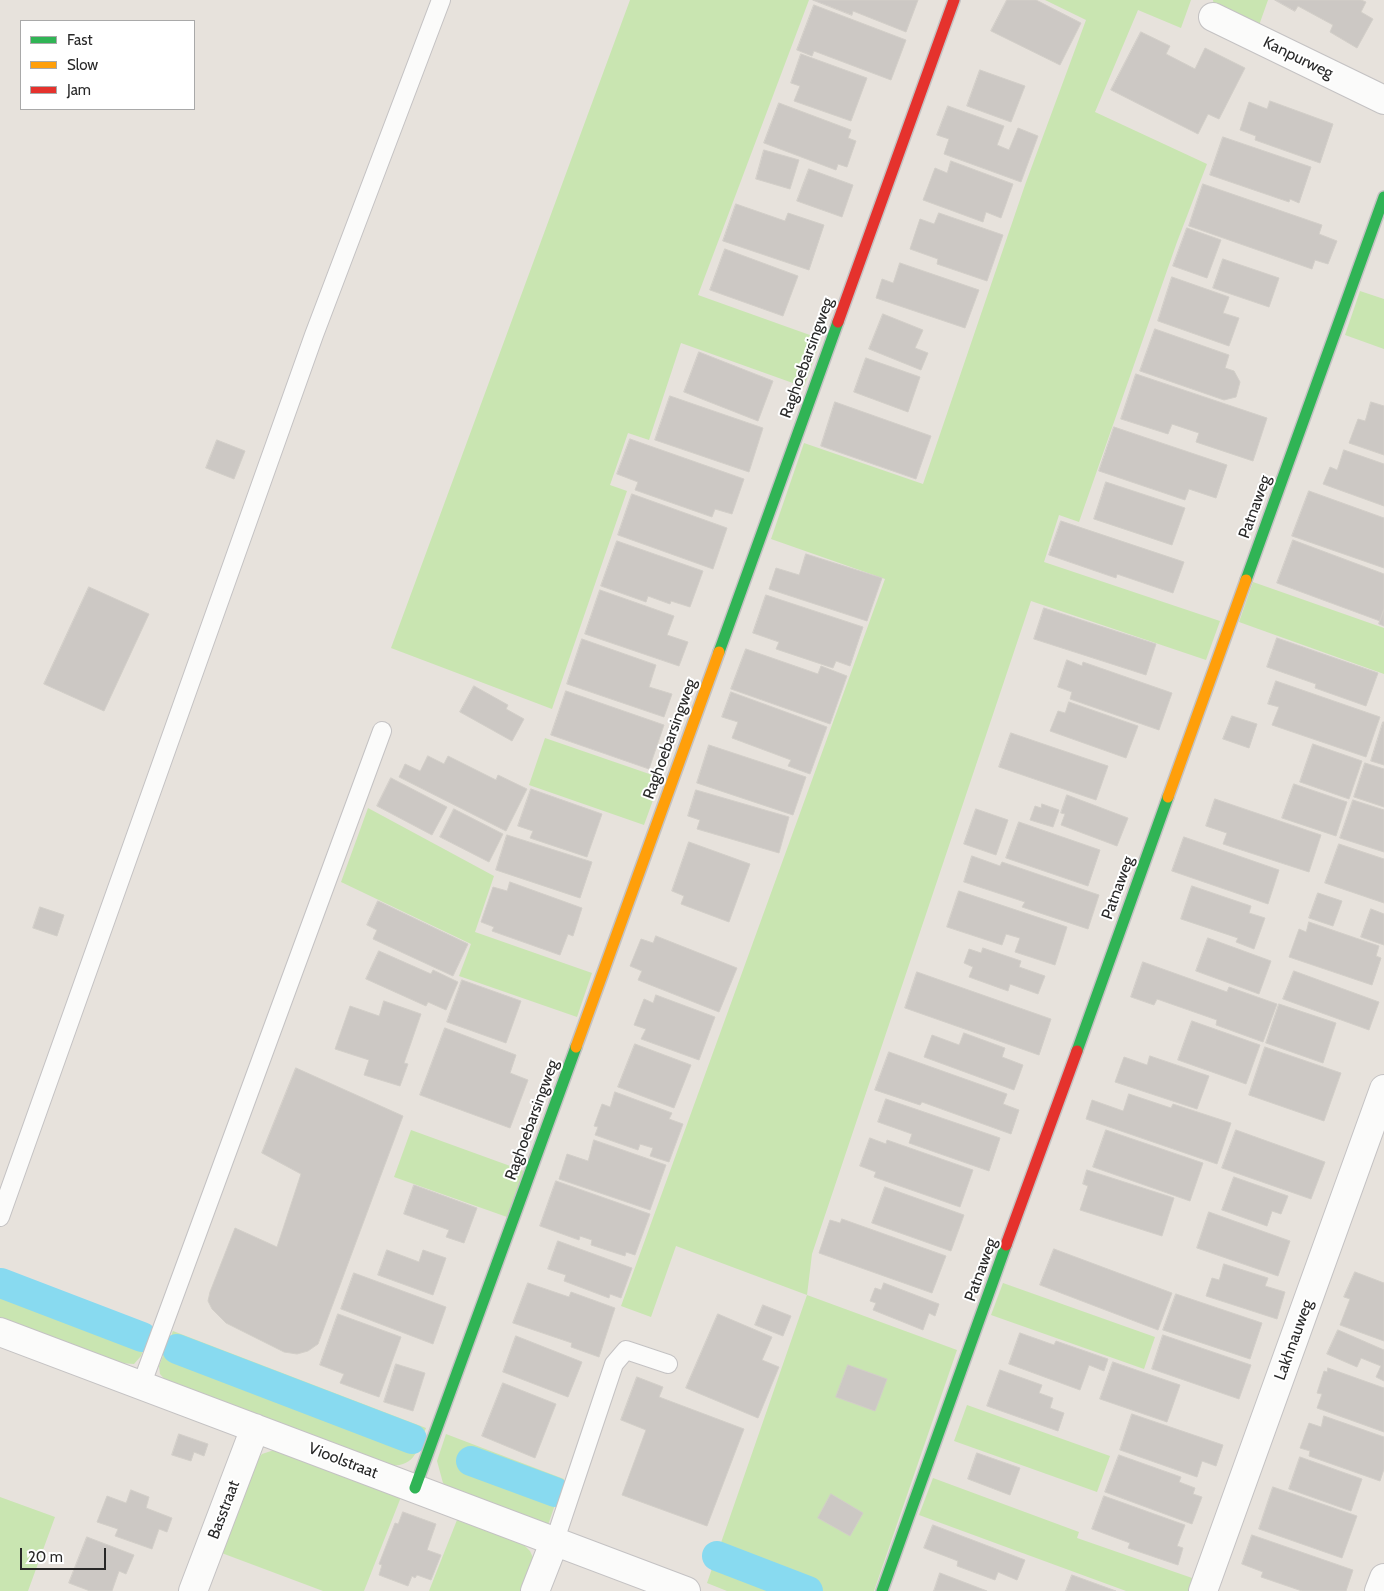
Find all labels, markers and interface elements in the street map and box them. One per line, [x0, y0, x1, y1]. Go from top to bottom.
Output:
legend [20, 20, 195, 110]
text: Fast [67, 31, 92, 49]
street label: Kanpurweg [1260, 33, 1336, 83]
text: Slow [67, 56, 98, 74]
text: Jam [67, 81, 91, 99]
street label: Raghoebarsingweg [776, 295, 838, 421]
street label: Patnaweg [1235, 473, 1275, 541]
street label: Raghoebarsingweg [639, 676, 701, 802]
street label: Patnaweg [1098, 854, 1138, 922]
street label: Raghoebarsingweg [501, 1057, 563, 1183]
street label: Patnaweg [961, 1236, 1001, 1304]
street label: Lakhnauweg [1271, 1297, 1317, 1383]
street label: Vioolstraat [306, 1439, 380, 1483]
street label: Basstraat [204, 1478, 244, 1542]
scale bar [22, 1538, 109, 1570]
text: 20 m [28, 1548, 63, 1566]

